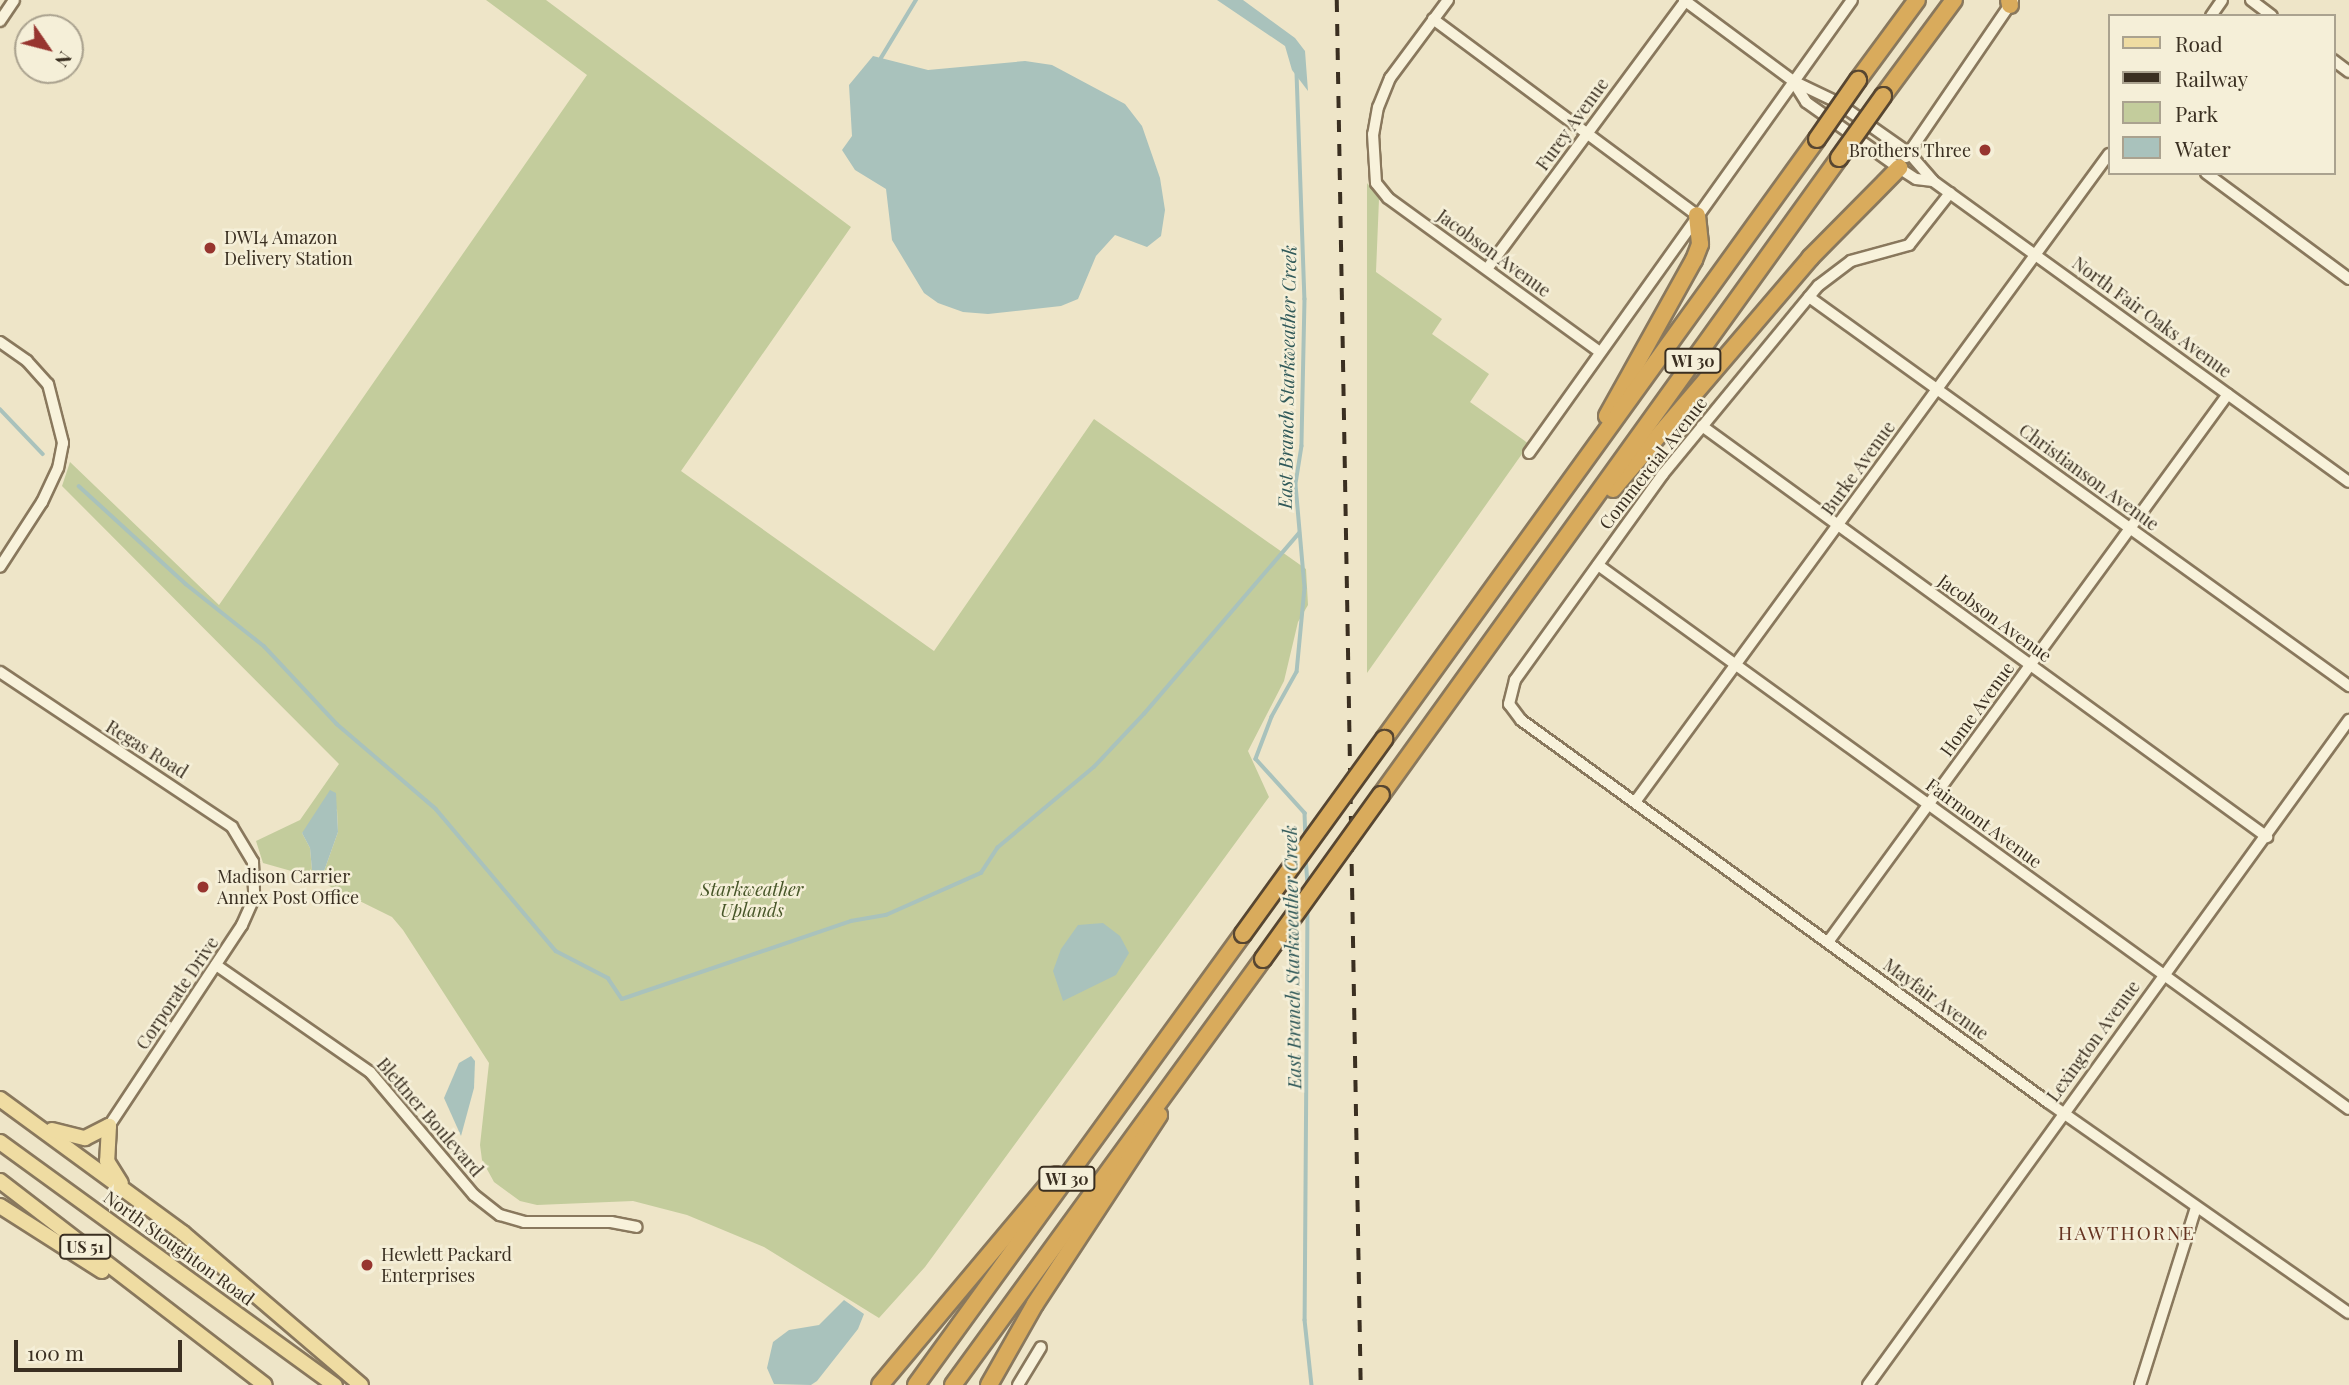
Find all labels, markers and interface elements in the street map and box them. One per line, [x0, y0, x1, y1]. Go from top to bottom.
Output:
north arrow [14, 14, 84, 84]
legend [2108, 14, 2335, 175]
text: Road [2175, 29, 2223, 57]
text: N [50, 47, 79, 73]
text: Railway [2175, 64, 2248, 92]
street label: Furey Avenue [1531, 73, 1613, 175]
text: Park [2175, 99, 2218, 127]
text: Water [2175, 134, 2231, 162]
place label: Brothers Three [1848, 139, 1971, 161]
marker: Brothers Three [1977, 142, 1993, 158]
street label: Jacobson Avenue [1433, 204, 1555, 302]
place label: DWI4 Amazon Delivery Station [224, 227, 353, 270]
marker: DWI4 Amazon Delivery Station [202, 240, 218, 256]
water label: East Branch Starkweather Creek [1273, 245, 1301, 509]
street label: North Fair Oaks Avenue [2068, 252, 2236, 382]
road number: WI 30 [1663, 348, 1723, 374]
street label: Commercial Avenue [1594, 392, 1712, 534]
street label: Burke Avenue [1816, 416, 1900, 520]
street label: Christianson Avenue [2015, 419, 2163, 535]
street label: Jacobson Avenue [1934, 569, 2056, 667]
street label: Home Avenue [1935, 657, 2019, 761]
street label: Regas Road [102, 715, 192, 783]
street label: Fairmont Avenue [1921, 773, 2047, 873]
water label: East Branch Starkweather Creek [1278, 825, 1306, 1089]
place label: Madison Carrier Annex Post Office [217, 866, 360, 908]
marker: Madison Carrier Annex Post Office [195, 879, 211, 895]
park label: Starkweather Uplands [701, 879, 803, 922]
street label: Corporate Drive [131, 932, 223, 1054]
street label: Mayfair Avenue [1879, 953, 1993, 1045]
street label: Lexington Avenue [2042, 976, 2144, 1106]
street label: Blettner Boulevard [372, 1053, 488, 1181]
road number: WI 30 [1037, 1166, 1097, 1191]
street label: North Stoughton Road [100, 1186, 258, 1310]
district label: HAWTHORNE [2059, 1222, 2195, 1244]
road number: US 51 [59, 1234, 111, 1260]
place label: Hewlett Packard Enterprises [381, 1244, 512, 1286]
marker: Hewlett Packard Enterprises [359, 1257, 375, 1273]
scale bar [18, 1326, 186, 1370]
text: 100 m [27, 1338, 84, 1366]

